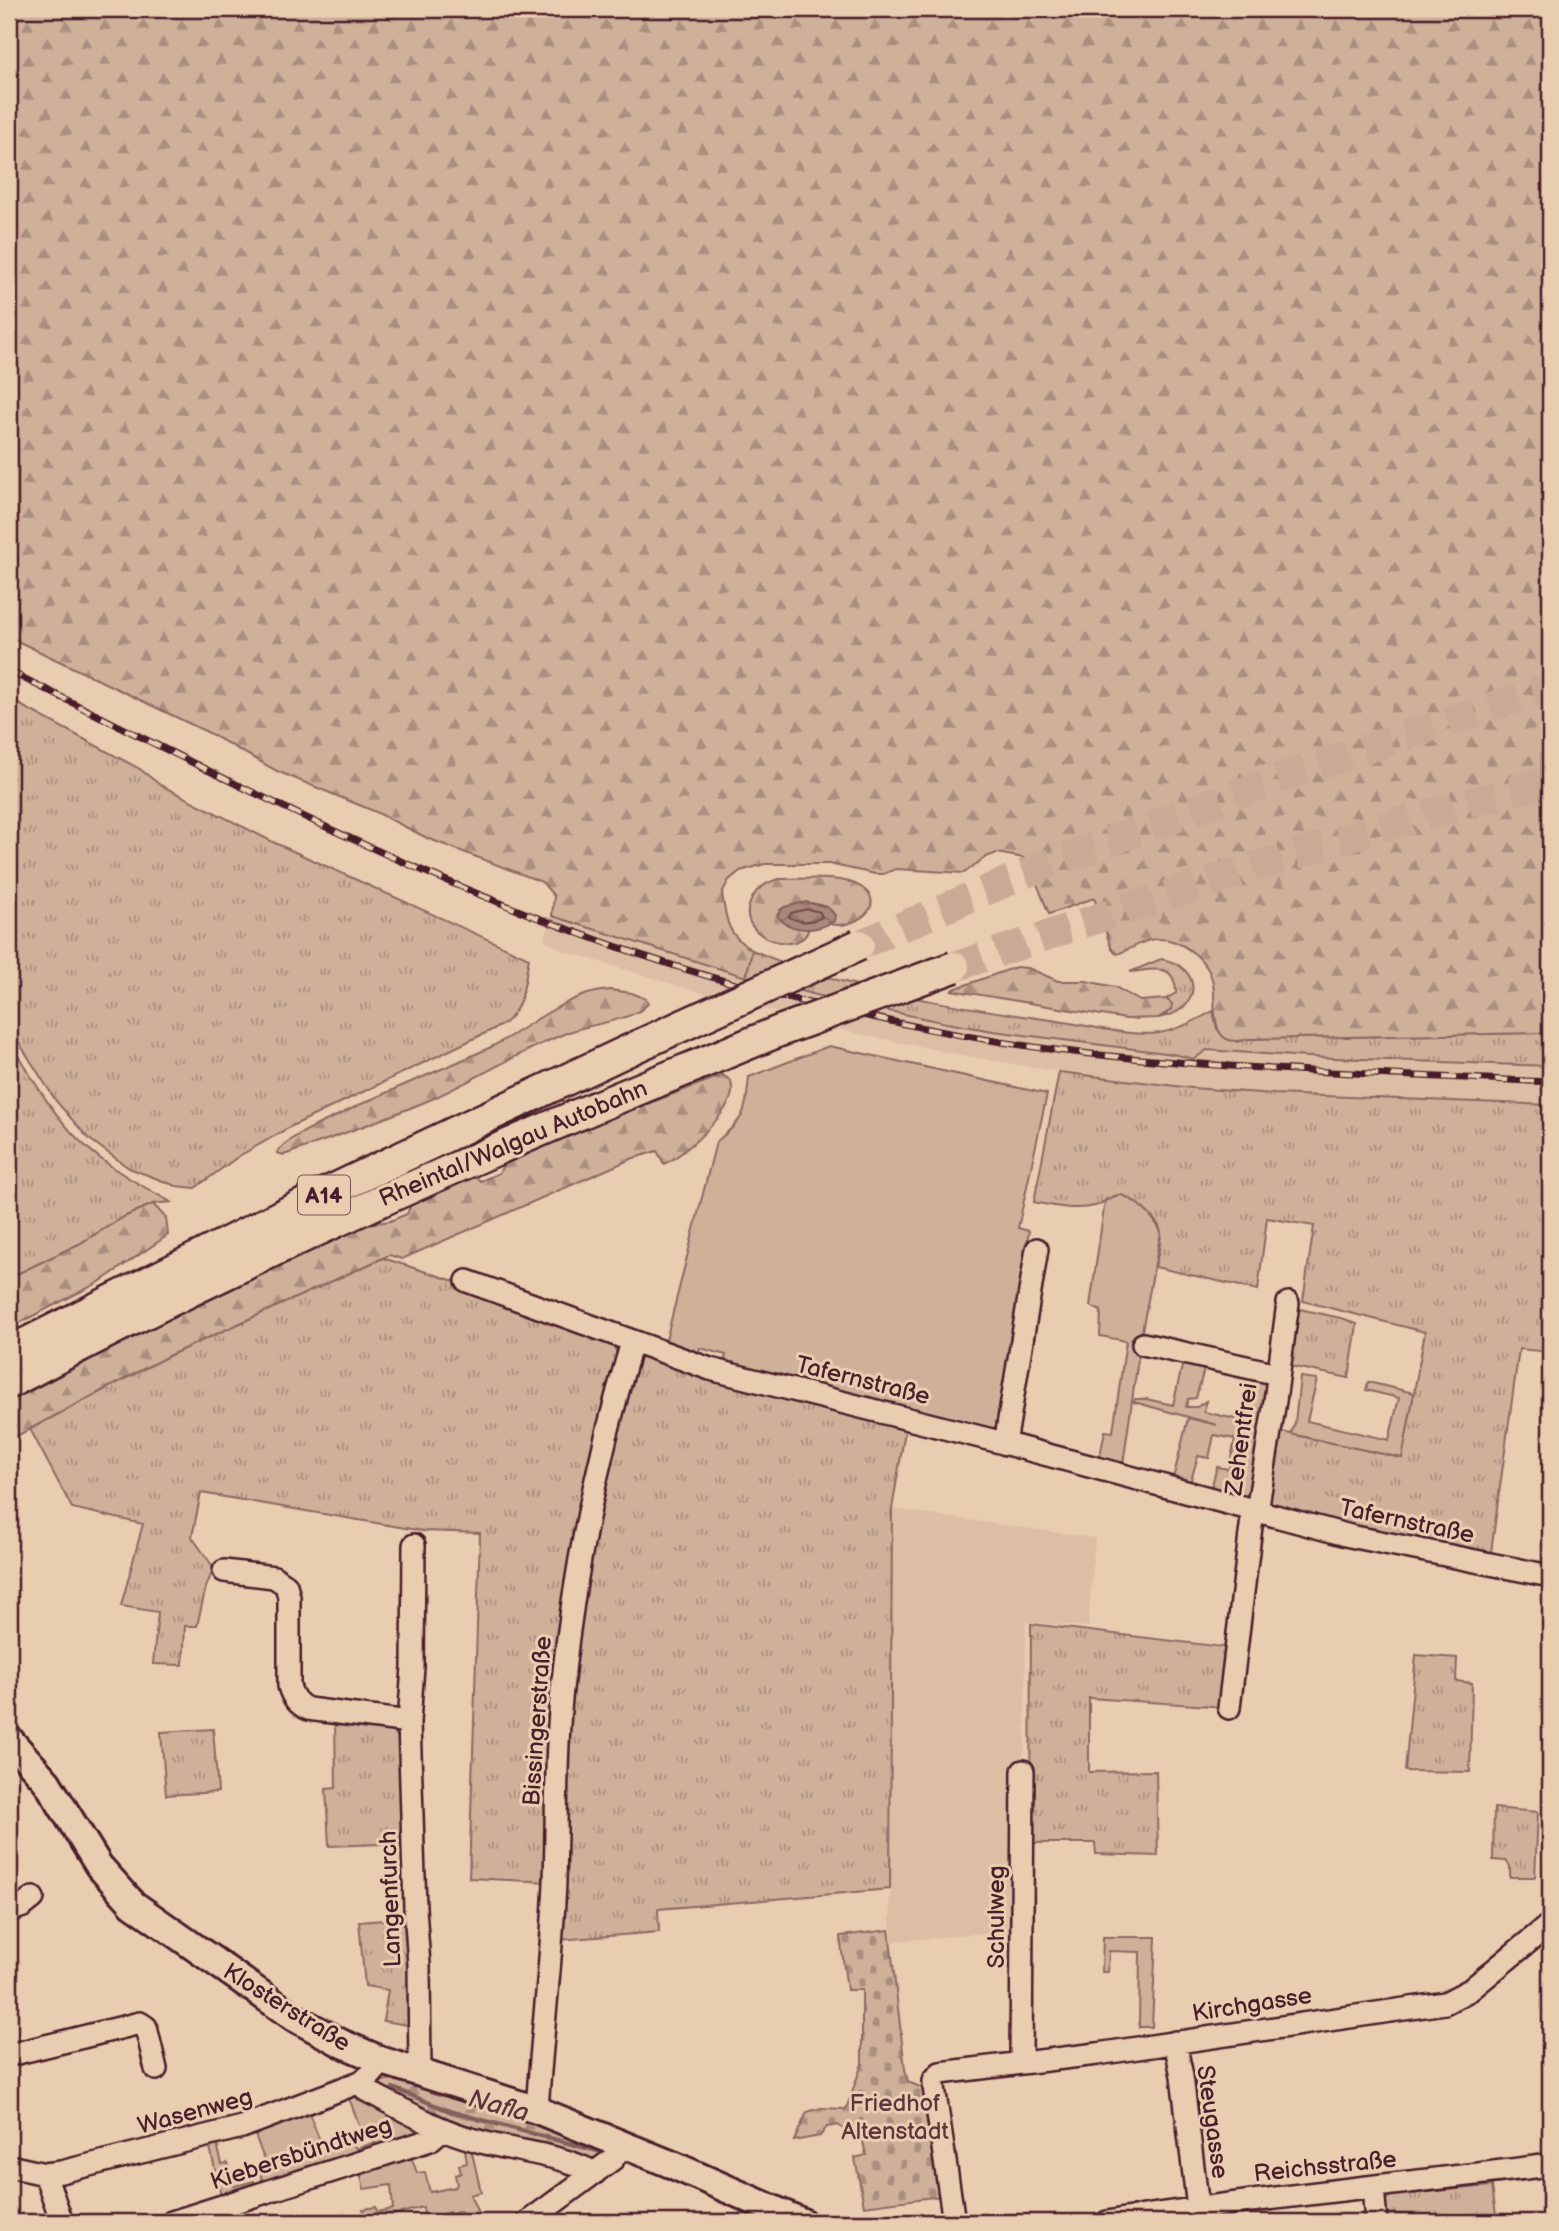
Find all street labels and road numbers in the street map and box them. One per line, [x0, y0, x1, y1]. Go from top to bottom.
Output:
street label: Rheintal/Walgau Autobahn [375, 1074, 652, 1213]
road number: A14 [298, 1176, 350, 1214]
street label: Tafernstraße [793, 1350, 933, 1411]
street label: Zehentfrei [1219, 1381, 1264, 1498]
street label: Tafernstraße [1337, 1493, 1477, 1550]
street label: Bissingerstraße [517, 1635, 558, 1807]
street label: Langenfurch [374, 1830, 407, 1968]
street label: Schulweg [982, 1865, 1011, 1969]
street label: Klosterstraße [218, 1957, 356, 2058]
street label: Kirchgasse [1190, 1981, 1314, 2028]
street label: Steugasse [1190, 2063, 1235, 2181]
street label: Wasenweg [135, 2082, 256, 2141]
street label: Kiebersbündtweg [207, 2110, 396, 2196]
street label: Reichsstraße [1252, 2145, 1398, 2188]

